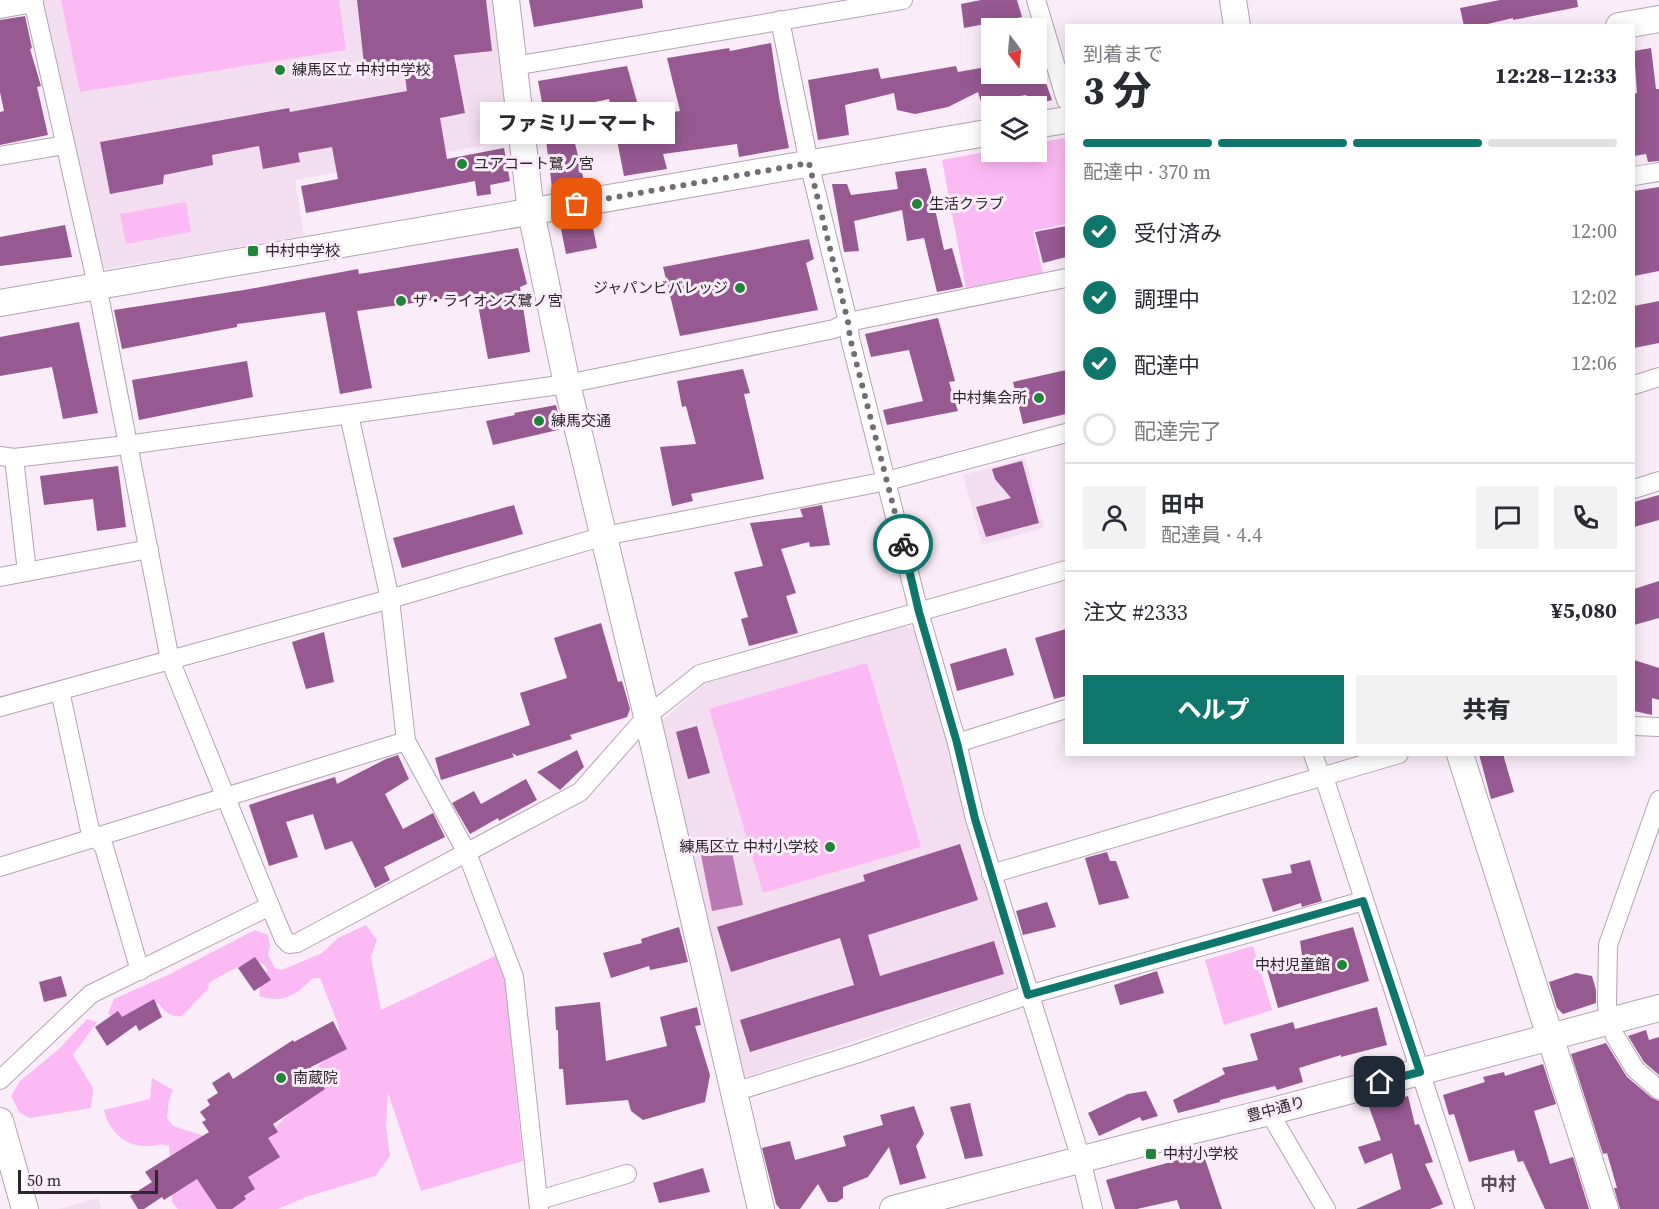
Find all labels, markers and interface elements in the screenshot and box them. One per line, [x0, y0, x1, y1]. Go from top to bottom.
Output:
north arrow [981, 18, 1047, 84]
map controls [981, 18, 1047, 162]
text: 到着まで [1083, 40, 1163, 68]
place label: 練馬区立 中村中学校 [292, 59, 431, 80]
text: 12:28–12:33 [1495, 60, 1617, 90]
marker: 練馬区立 中村中学校 [273, 63, 287, 77]
text: 3 分 [1083, 64, 1152, 117]
button: layers [981, 96, 1047, 162]
callout: ファミリーマート [480, 102, 674, 144]
text: ファミリーマート [498, 109, 658, 137]
place label: ユアコート鷺ノ宮 [474, 153, 594, 174]
marker: ユアコート鷺ノ宮 [455, 157, 469, 171]
text: 配達中 · 370 m [1083, 158, 1211, 186]
pin [551, 178, 602, 229]
icon: bag [560, 187, 593, 220]
place label: 生活クラブ [929, 193, 1004, 214]
marker: 生活クラブ [910, 197, 924, 211]
icon: check [1083, 215, 1116, 248]
text: 12:00 [1571, 217, 1617, 245]
text: 受付済み [1134, 218, 1222, 248]
place label: 中村中学校 [265, 240, 340, 261]
marker: 中村中学校 [246, 244, 260, 258]
place label: ジャパンビバレッジ [593, 277, 728, 298]
marker: ジャパンビバレッジ [733, 281, 747, 295]
icon: check [1083, 281, 1116, 314]
text: 12:02 [1571, 283, 1617, 311]
text: 調理中 [1134, 284, 1200, 314]
place label: ザ・ライオンズ鷺ノ宮 [413, 290, 563, 311]
marker: ザ・ライオンズ鷺ノ宮 [394, 294, 408, 308]
icon: check [1083, 347, 1116, 380]
text: 12:06 [1571, 349, 1617, 377]
text: 配達中 [1134, 350, 1200, 380]
place label: 中村集会所 [952, 387, 1027, 408]
marker: 中村集会所 [1032, 391, 1046, 405]
place label: 練馬交通 [551, 410, 611, 431]
marker: 練馬交通 [532, 414, 546, 428]
text: 配達完了 [1134, 416, 1222, 446]
button: person [1083, 486, 1146, 549]
button: chat [1476, 486, 1539, 549]
button: phone [1554, 486, 1617, 549]
text: 田中 [1161, 489, 1205, 519]
courier [873, 514, 933, 574]
text: 配達員 · 4.4 [1161, 521, 1262, 549]
icon: bike [887, 528, 920, 561]
text: ¥5,080 [1551, 595, 1617, 625]
text: 注文 #2333 [1083, 597, 1188, 627]
button: ヘルプ [1083, 675, 1344, 744]
button: 共有 [1356, 675, 1617, 744]
place label: 練馬区立 中村小学校 [680, 836, 818, 857]
marker: 練馬区立 中村小学校 [823, 840, 837, 854]
place label: 中村児童館 [1255, 954, 1330, 975]
marker: 中村児童館 [1335, 958, 1349, 972]
pin [1354, 1056, 1405, 1107]
icon: home [1363, 1065, 1396, 1098]
place label: 南蔵院 [293, 1067, 338, 1088]
marker: 南蔵院 [274, 1071, 288, 1085]
street label: 豊中通り [1244, 1091, 1308, 1126]
place label: 中村小学校 [1163, 1143, 1238, 1164]
marker: 中村小学校 [1144, 1147, 1158, 1161]
scale bar [18, 1167, 158, 1194]
text: 50 m [27, 1169, 61, 1191]
district label: 中村 [1480, 1171, 1516, 1196]

